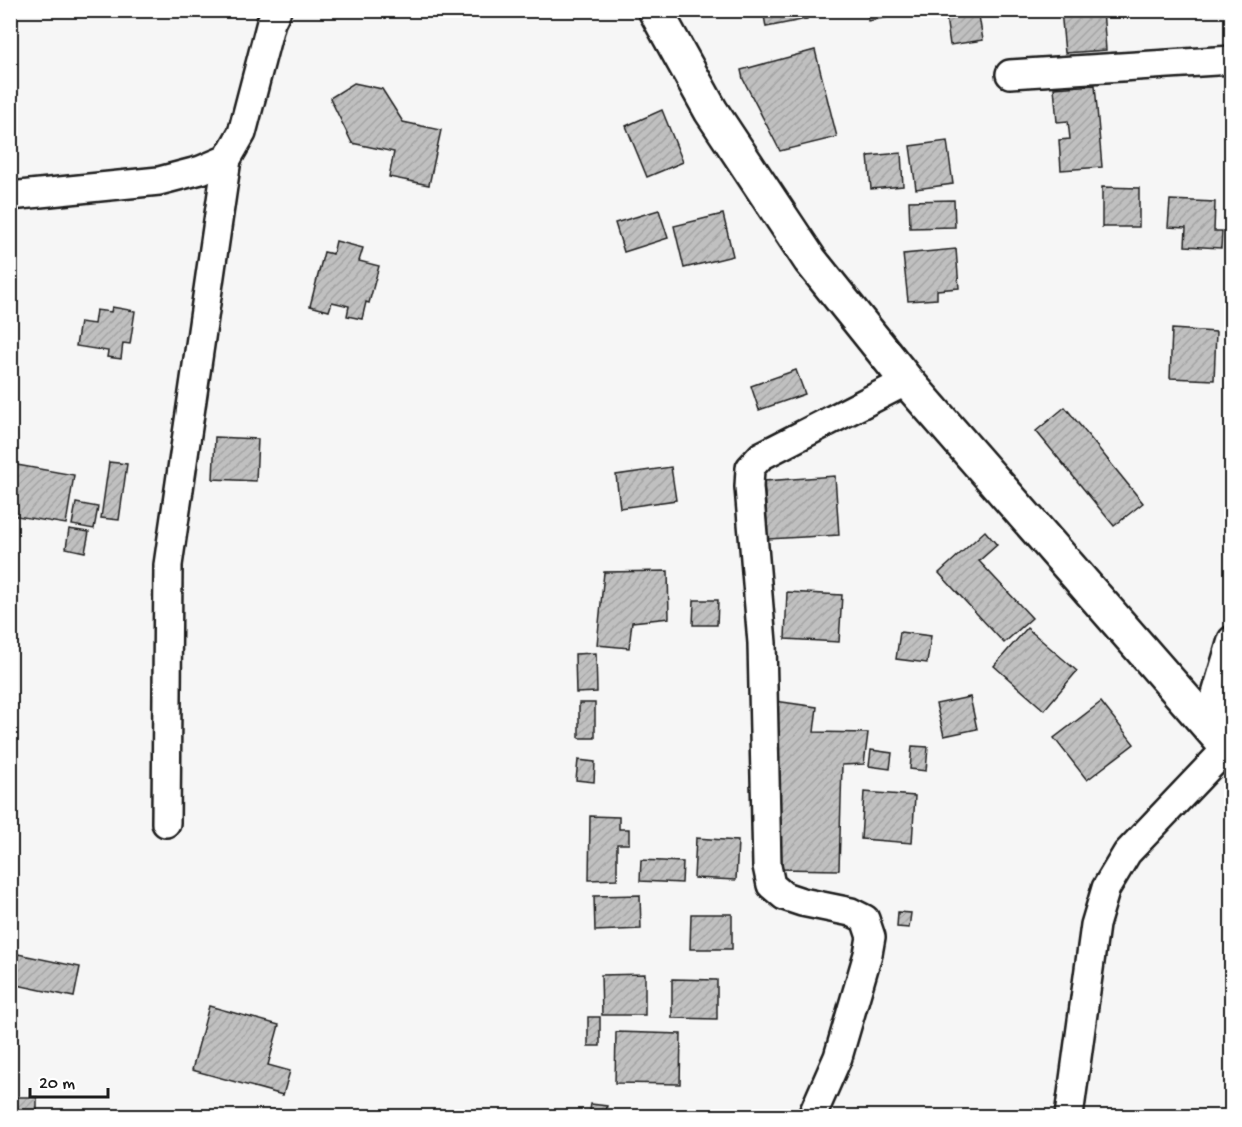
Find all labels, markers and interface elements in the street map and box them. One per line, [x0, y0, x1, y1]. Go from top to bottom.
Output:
scale bar [30, 1061, 108, 1099]
text: 20 m [39, 1074, 75, 1095]

